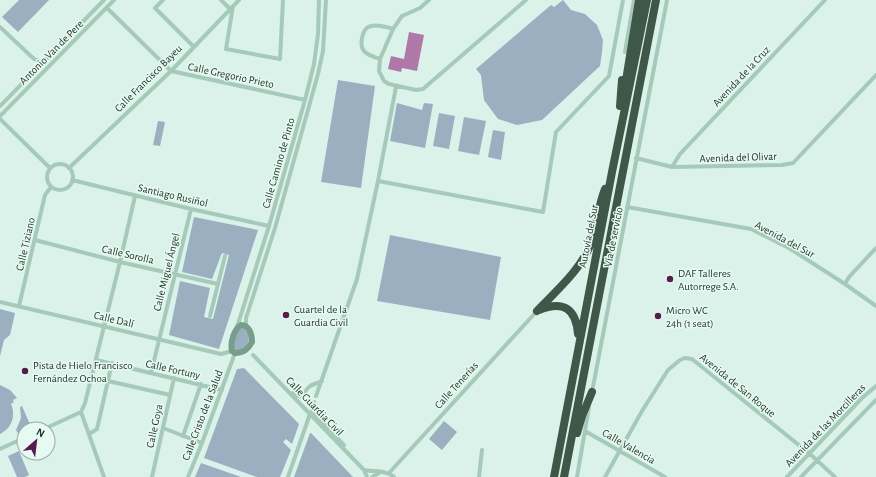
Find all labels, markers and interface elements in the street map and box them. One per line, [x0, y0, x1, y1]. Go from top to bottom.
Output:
street label: Antonio Van de Pere [17, 18, 86, 87]
street label: Calle Francisco Bayeu [113, 42, 184, 114]
street label: Avenida de la Cruz [711, 44, 772, 109]
street label: Calle Gregorio Prieto [187, 61, 275, 90]
street label: Calle Camino de Pinto [260, 117, 297, 210]
street label: Avenida del Olivar [699, 151, 777, 164]
street label: Santiago Rusiñol [137, 182, 209, 209]
street label: Autovía del Sur [577, 203, 600, 269]
street label: Vía de servicio [602, 206, 625, 268]
street label: Calle Tiziano [14, 216, 37, 272]
street label: Avenida del Sur [753, 219, 817, 260]
street label: Calle Miguel Ángel [150, 232, 182, 312]
street label: Calle Sorolla [101, 243, 155, 266]
place label: DAF Talleres Autorrege S.A. [678, 268, 739, 292]
marker: DAF Talleres Autorrege S.A. [665, 274, 675, 284]
place label: Cuartel de la Guardia Civil [294, 304, 348, 328]
place label: Micro WC 24h (1 seat) [666, 305, 714, 329]
street label: Calle Dalí [93, 310, 135, 329]
marker: Cuartel de la Guardia Civil [281, 310, 291, 320]
marker: Micro WC 24h (1 seat) [653, 311, 663, 321]
street label: Avenida de San Roque [698, 352, 778, 419]
street label: Calle Fortuny [145, 358, 201, 381]
place label: Pista de Hielo Francisco Fernández Ochoa [33, 360, 133, 384]
street label: Calle Tenerías [433, 360, 480, 411]
marker: Pista de Hielo Francisco Fernández Ochoa [20, 366, 30, 376]
street label: Calle Cristo de la Salud [180, 368, 225, 462]
street label: Calle Guardia Civil [284, 375, 345, 438]
street label: Avenida de las Morcilleras [783, 382, 868, 469]
street label: Calle Goya [144, 403, 164, 449]
north arrow [16, 421, 56, 461]
text: N [34, 426, 46, 439]
street label: Calle Valencia [600, 427, 657, 466]

